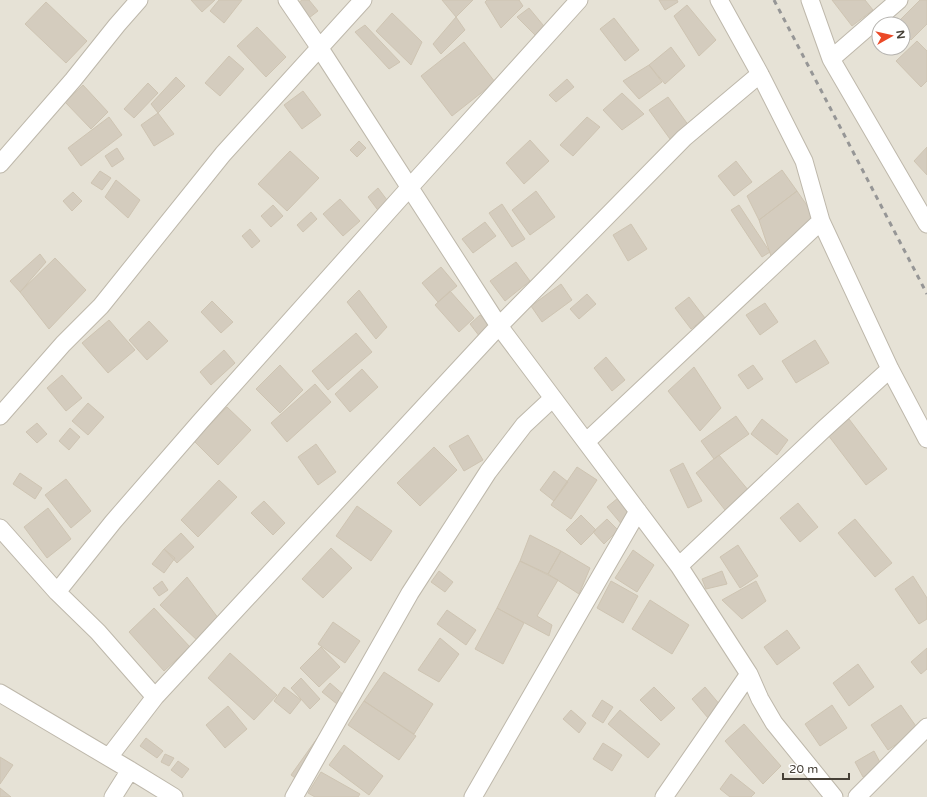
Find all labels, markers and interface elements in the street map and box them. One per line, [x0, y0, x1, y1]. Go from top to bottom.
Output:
north arrow [871, 16, 911, 56]
text: N [893, 29, 907, 40]
scale bar [783, 755, 849, 781]
text: 20 m [789, 762, 818, 776]

